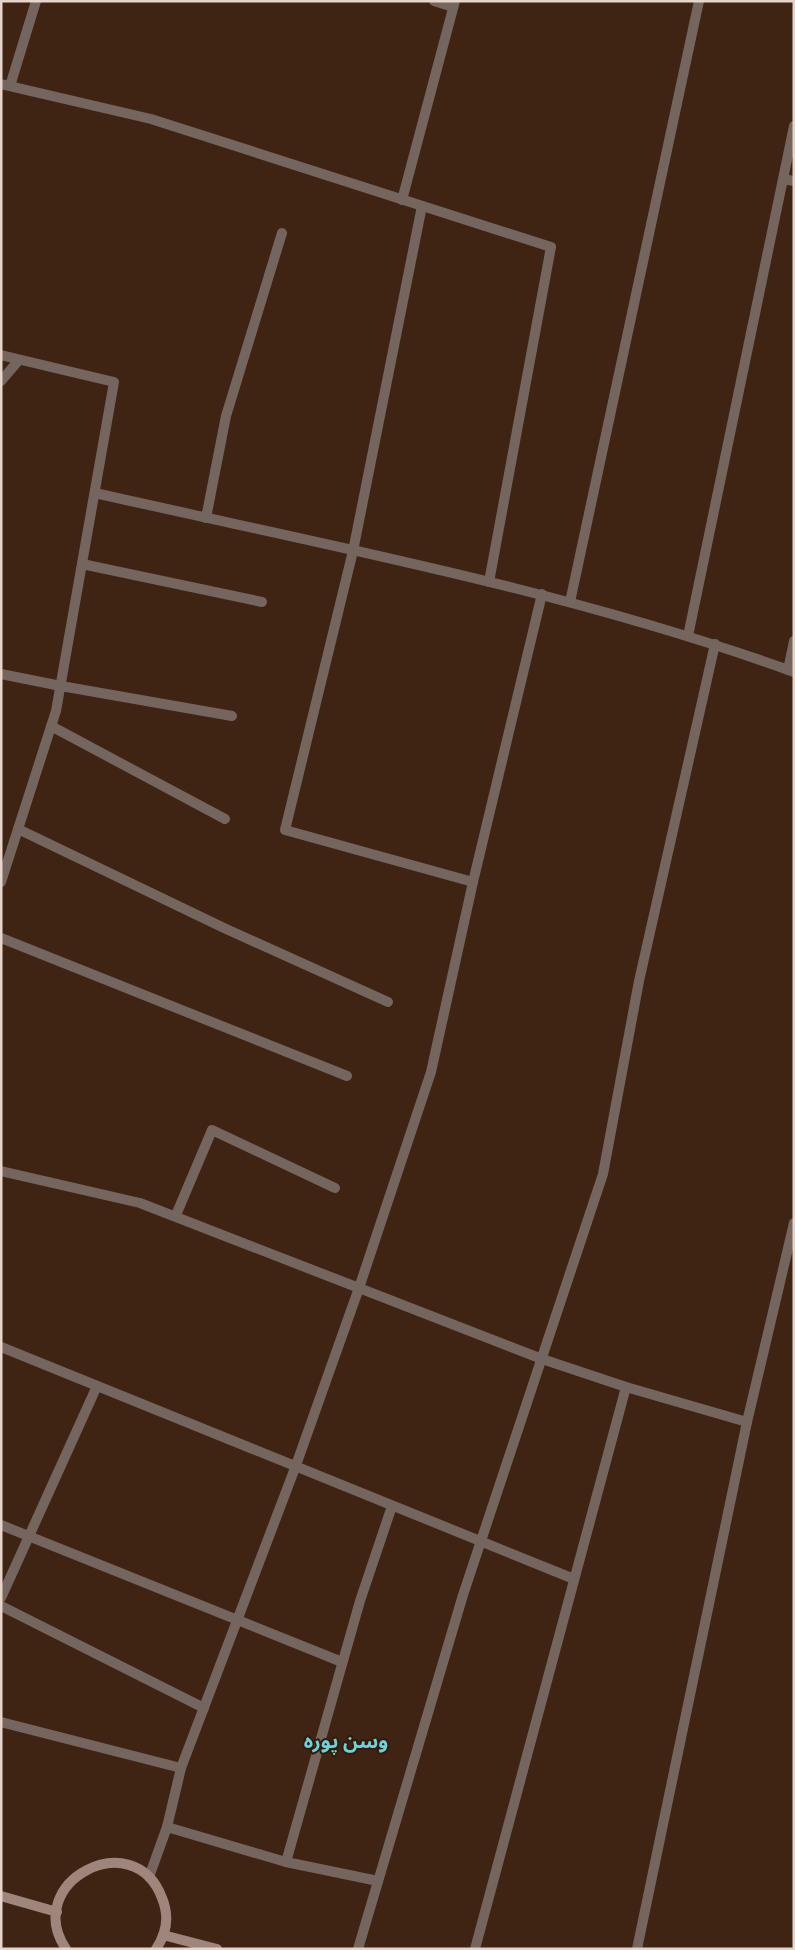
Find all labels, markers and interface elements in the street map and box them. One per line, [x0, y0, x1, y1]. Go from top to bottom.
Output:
district label: وسن پورہ [304, 1729, 388, 1755]

